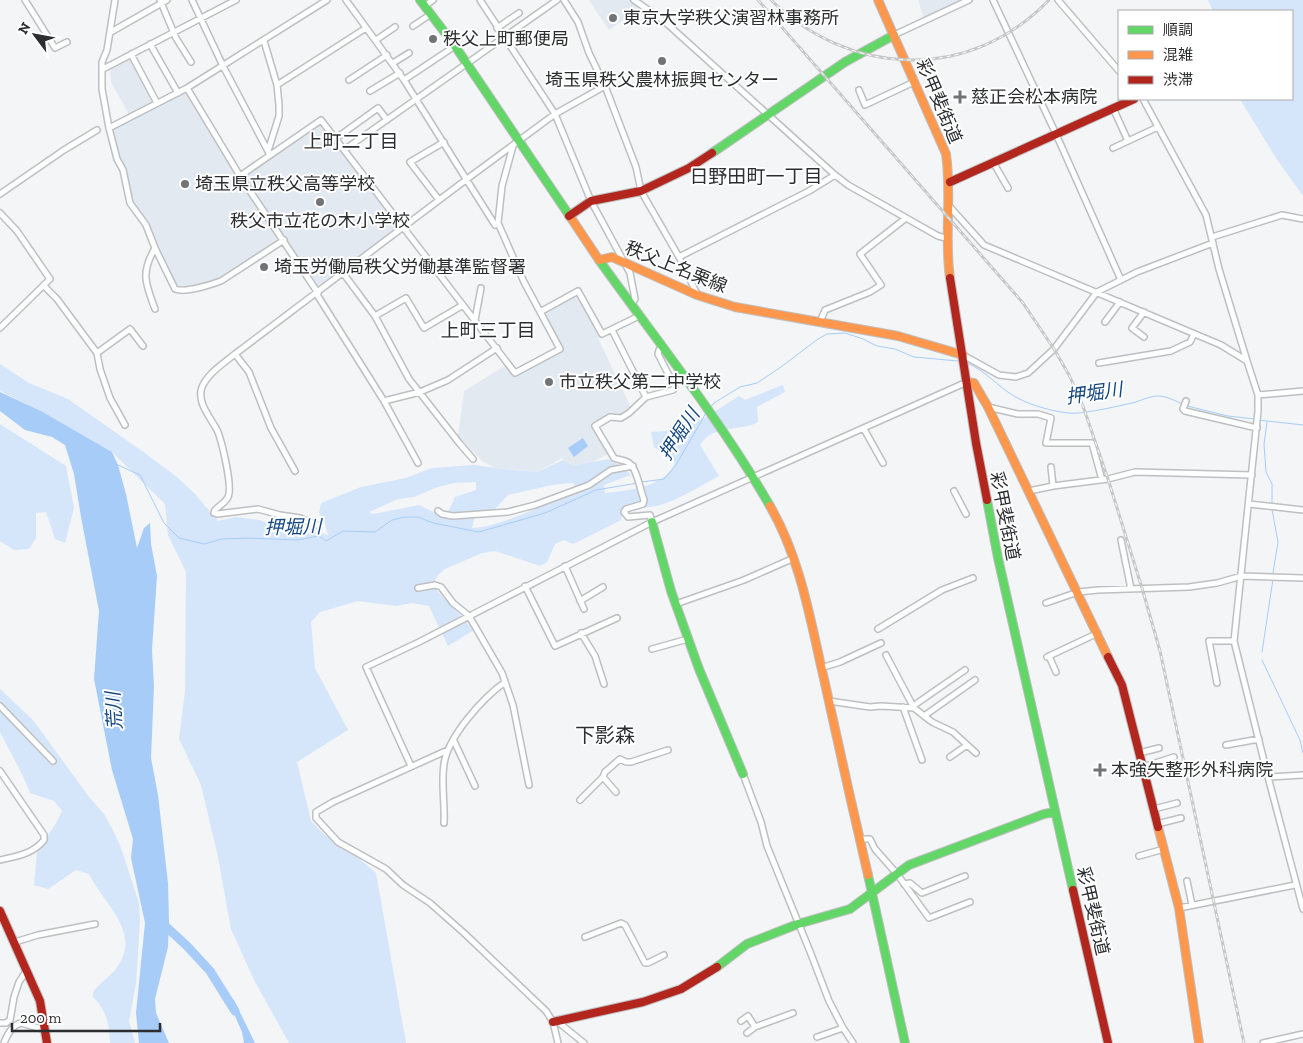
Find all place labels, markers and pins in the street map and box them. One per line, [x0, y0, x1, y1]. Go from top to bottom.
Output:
place label: 東京大学秩父演習林事務所 [623, 7, 839, 29]
marker: 東京大学秩父演習林事務所 [607, 12, 619, 24]
place label: 秩父上町郵便局 [443, 28, 569, 50]
marker: 秩父上町郵便局 [427, 33, 439, 45]
marker: 埼玉県秩父農林振興センター [656, 55, 668, 67]
place label: 埼玉県秩父農林振興センター [545, 69, 779, 91]
place label: 慈正会松本病院 [971, 86, 1097, 108]
marker: 慈正会松本病院 [953, 90, 967, 104]
place label: 埼玉県立秩父高等学校 [195, 173, 375, 195]
marker: 埼玉県立秩父高等学校 [179, 178, 191, 190]
marker: 秩父市立花の木小学校 [314, 196, 326, 208]
place label: 秩父市立花の木小学校 [230, 210, 410, 232]
place label: 埼玉労働局秩父労働基準監督署 [274, 256, 526, 278]
marker: 埼玉労働局秩父労働基準監督署 [258, 261, 270, 273]
place label: 市立秩父第二中学校 [559, 371, 721, 393]
marker: 市立秩父第二中学校 [543, 376, 555, 388]
place label: 本強矢整形外科病院 [1111, 759, 1273, 781]
marker: 本強矢整形外科病院 [1093, 763, 1107, 777]

